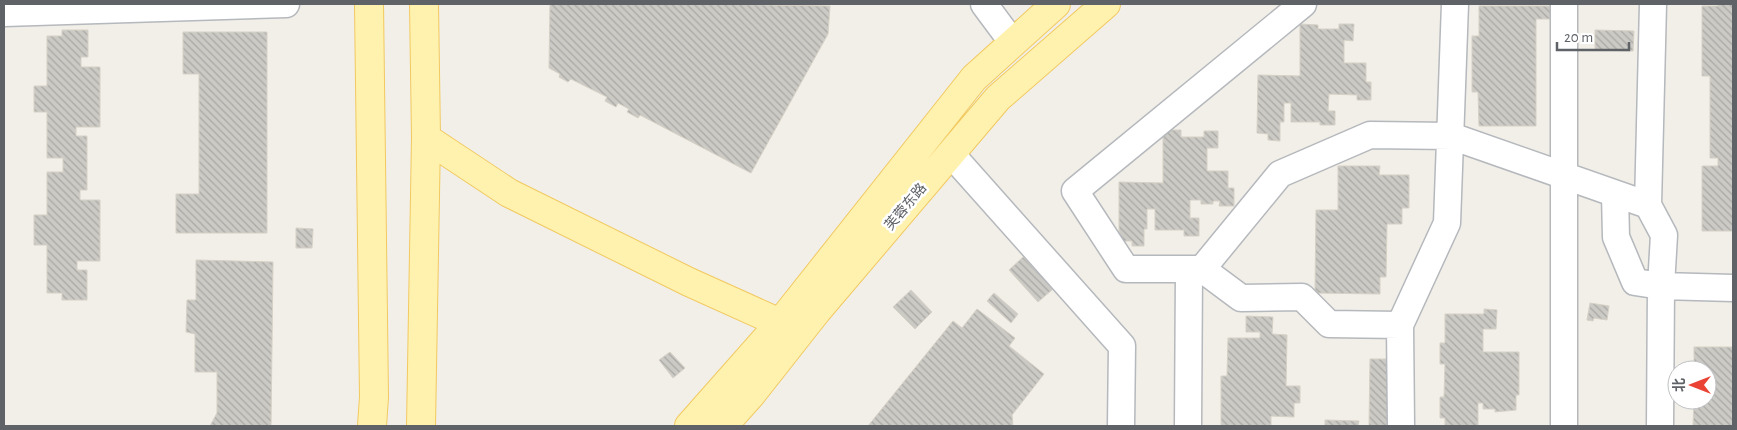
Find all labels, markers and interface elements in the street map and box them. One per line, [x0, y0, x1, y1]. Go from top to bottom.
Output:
scale bar [1557, 20, 1630, 52]
text: 20 m [1564, 30, 1593, 45]
street label: 芙蓉东路 [882, 180, 929, 233]
north arrow [1667, 360, 1717, 410]
text: 北 [1672, 378, 1687, 392]

